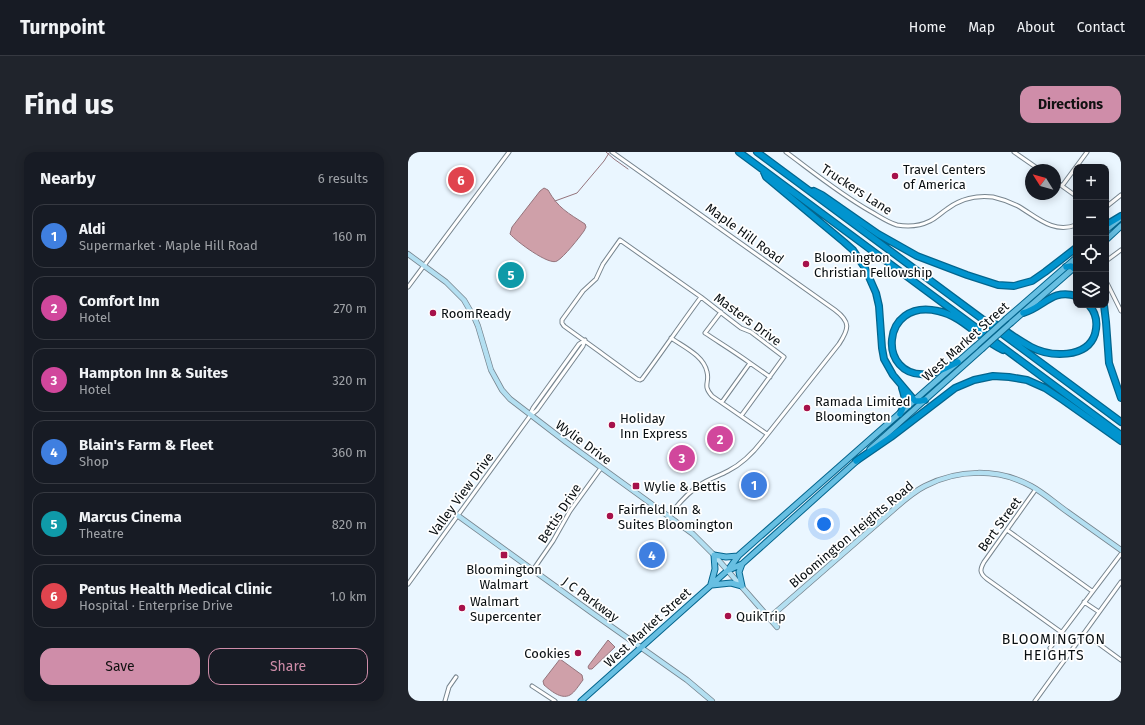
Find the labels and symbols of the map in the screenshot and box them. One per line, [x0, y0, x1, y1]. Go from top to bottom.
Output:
street label: Truckers Lane [819, 161, 895, 218]
place label: Travel Centers of America [903, 162, 986, 192]
north arrow [1025, 164, 1061, 200]
pin: 6 [448, 165, 474, 195]
marker: Travel Centers of America [890, 171, 900, 181]
street label: Maple Hill Road [703, 200, 787, 267]
place label: Bloomington Christian Fellowship [814, 250, 933, 280]
marker: Bloomington Christian Fellowship [801, 259, 811, 269]
pin: 5 [498, 260, 524, 290]
street label: Masters Drive [711, 290, 784, 349]
street label: West Market Street [919, 298, 1012, 384]
place label: RoomReady [441, 306, 511, 321]
marker: RoomReady [428, 308, 438, 318]
place label: Ramada Limited Bloomington [815, 394, 911, 424]
marker: Ramada Limited Bloomington [802, 403, 812, 413]
place label: Holiday Inn Express [620, 411, 687, 441]
street label: Wylie Drive [553, 417, 615, 468]
marker: Holiday Inn Express [607, 420, 617, 430]
pin: 2 [707, 424, 733, 454]
pin: 3 [669, 443, 695, 473]
street label: Valley View Drive [426, 450, 497, 539]
pin: 1 [741, 470, 767, 500]
street label: Bloomington Heights Road [786, 478, 916, 591]
place label: Wylie & Bettis [644, 479, 726, 494]
street label: Bettis Drive [535, 481, 584, 546]
marker: Wylie & Bettis [631, 481, 641, 491]
street label: Bert Street [975, 494, 1024, 554]
place label: Fairfield Inn & Suites Bloomington [618, 502, 733, 532]
marker: Fairfield Inn & Suites Bloomington [605, 511, 615, 521]
your location [814, 514, 834, 534]
pin: 4 [639, 540, 665, 570]
marker: Bloomington Walmart [499, 550, 509, 560]
place label: Bloomington Walmart [466, 562, 542, 592]
street label: J C Parkway [560, 574, 622, 625]
street label: West Market Street [601, 584, 694, 670]
place label: Walmart Supercenter [470, 594, 541, 624]
marker: Walmart Supercenter [457, 603, 467, 613]
place label: QuikTrip [736, 609, 786, 624]
marker: QuikTrip [723, 611, 733, 621]
district label: BLOOMINGTON HEIGHTS [1002, 631, 1106, 664]
place label: Cookies [524, 646, 570, 661]
marker: Cookies [573, 648, 583, 658]

